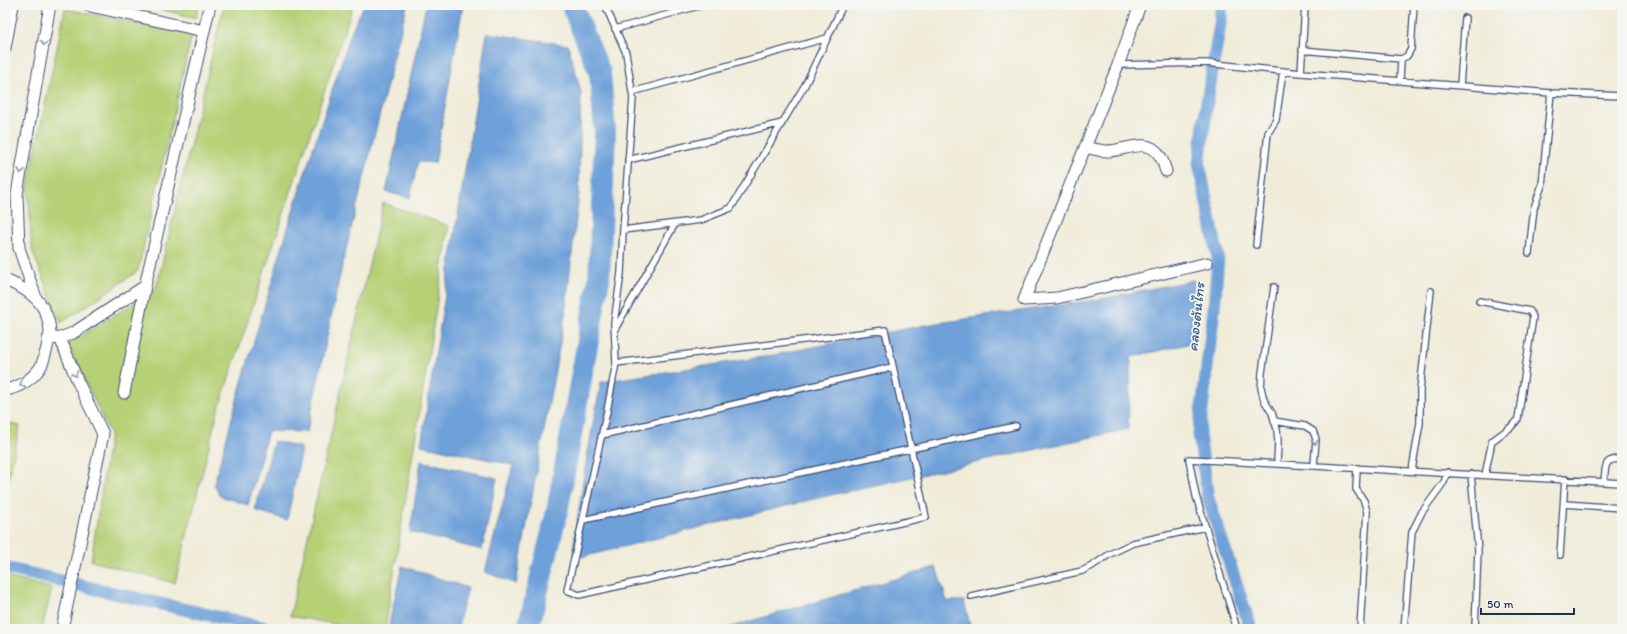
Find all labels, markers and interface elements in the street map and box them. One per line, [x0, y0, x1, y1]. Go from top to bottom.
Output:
one-way arrow [40, 40, 48, 47]
one-way arrow [17, 168, 25, 174]
water label: คลองต้นไทร [1184, 280, 1209, 352]
one-way arrow [70, 369, 78, 377]
one-way arrow [18, 379, 26, 387]
one-way arrow [1310, 439, 1319, 445]
scale bar [1481, 590, 1574, 616]
text: 50 m [1487, 597, 1513, 611]

